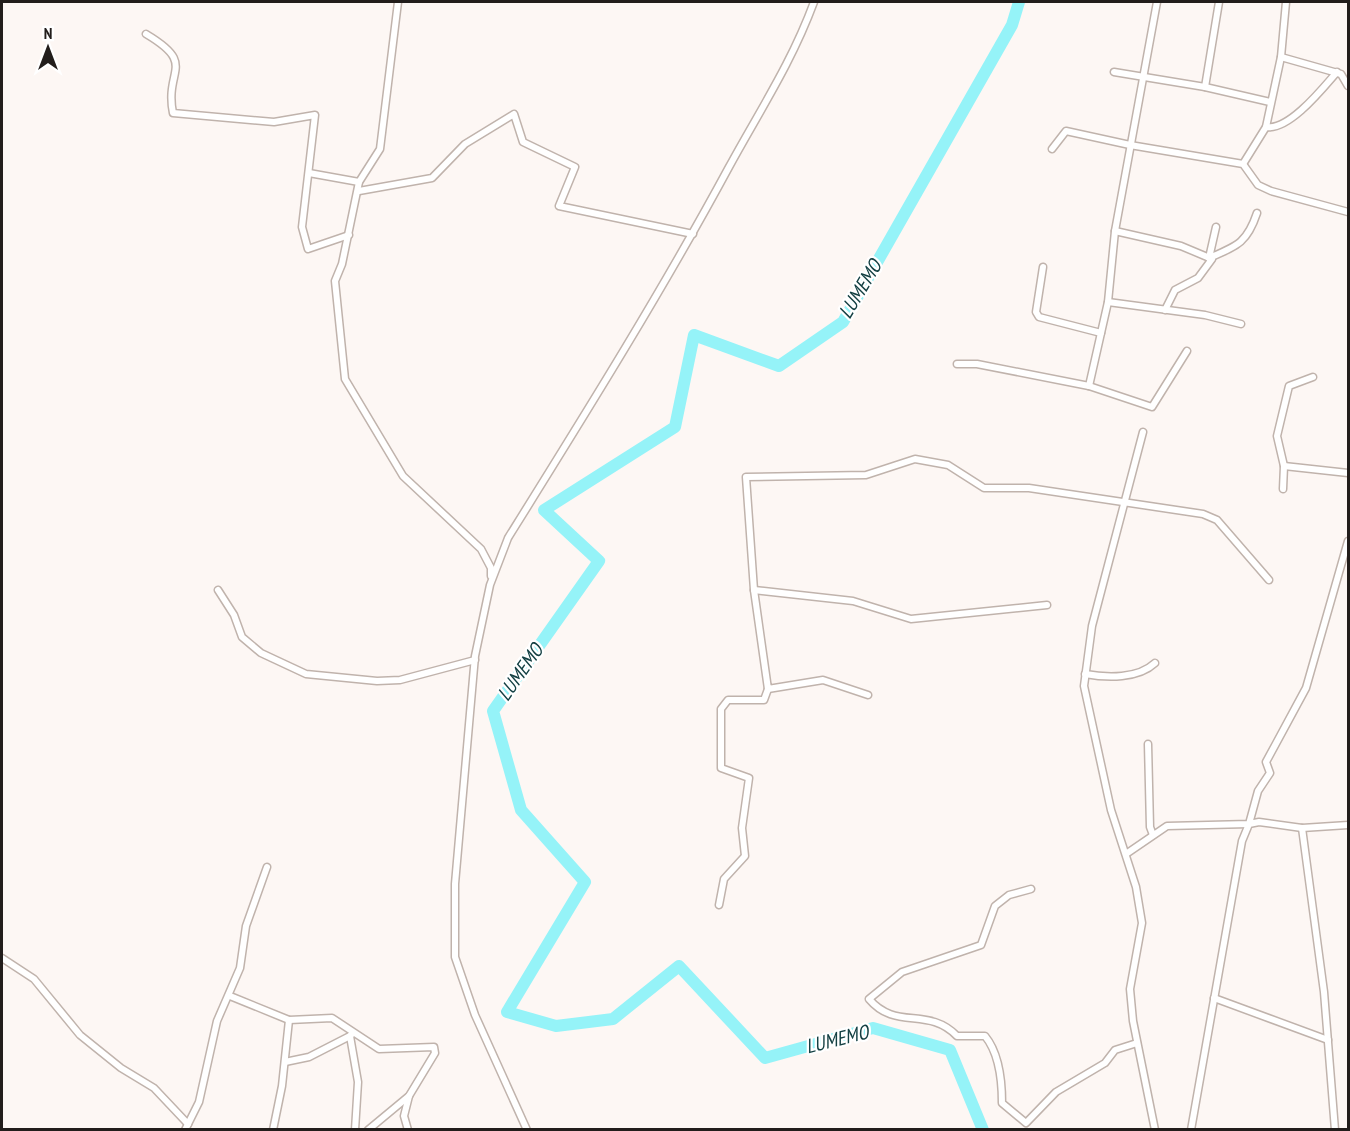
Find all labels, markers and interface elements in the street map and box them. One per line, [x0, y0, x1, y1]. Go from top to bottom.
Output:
north arrow [18, 18, 78, 78]
text: N [44, 23, 52, 43]
water label: LUMEMO [832, 253, 889, 323]
water label: LUMEMO [491, 637, 550, 706]
water label: LUMEMO [803, 1018, 873, 1059]

